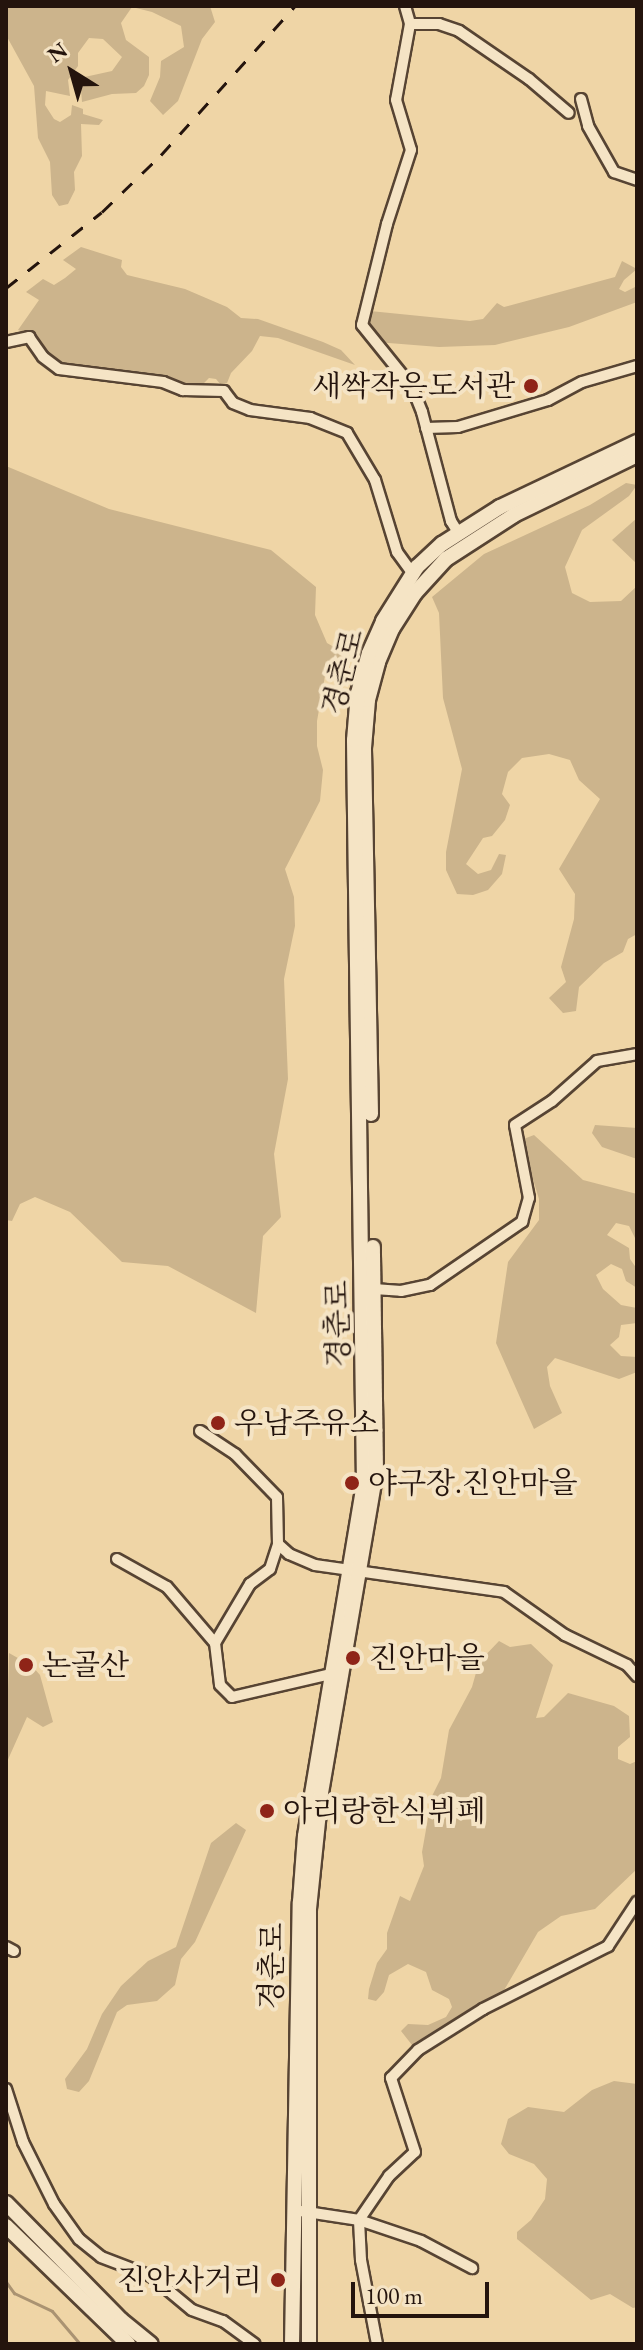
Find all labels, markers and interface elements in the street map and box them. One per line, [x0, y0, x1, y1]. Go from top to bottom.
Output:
north arrow [32, 32, 112, 112]
text: N [41, 35, 73, 69]
place label: 새싹작은도서관 [312, 368, 515, 404]
marker: 새싹작은도서관 [522, 377, 540, 395]
street label: 경춘로 [315, 625, 371, 719]
street label: 경춘로 [319, 1280, 357, 1368]
place label: 우남주유소 [234, 1405, 379, 1441]
marker: 우남주유소 [209, 1414, 227, 1432]
place label: 야구장.진안마을 [368, 1465, 578, 1501]
marker: 야구장.진안마을 [343, 1474, 361, 1492]
place label: 진안마을 [369, 1640, 485, 1676]
place label: 논골산 [42, 1647, 129, 1683]
marker: 진안마을 [344, 1649, 362, 1667]
marker: 논골산 [17, 1656, 35, 1674]
place label: 아리랑한식뷔페 [283, 1793, 486, 1829]
marker: 아리랑한식뷔페 [258, 1802, 276, 1820]
street label: 경춘로 [253, 1922, 291, 2010]
place label: 진안사거리 [117, 2262, 262, 2298]
scale bar [355, 2266, 493, 2316]
marker: 진안사거리 [269, 2271, 287, 2289]
text: 100 m [365, 2280, 423, 2311]

